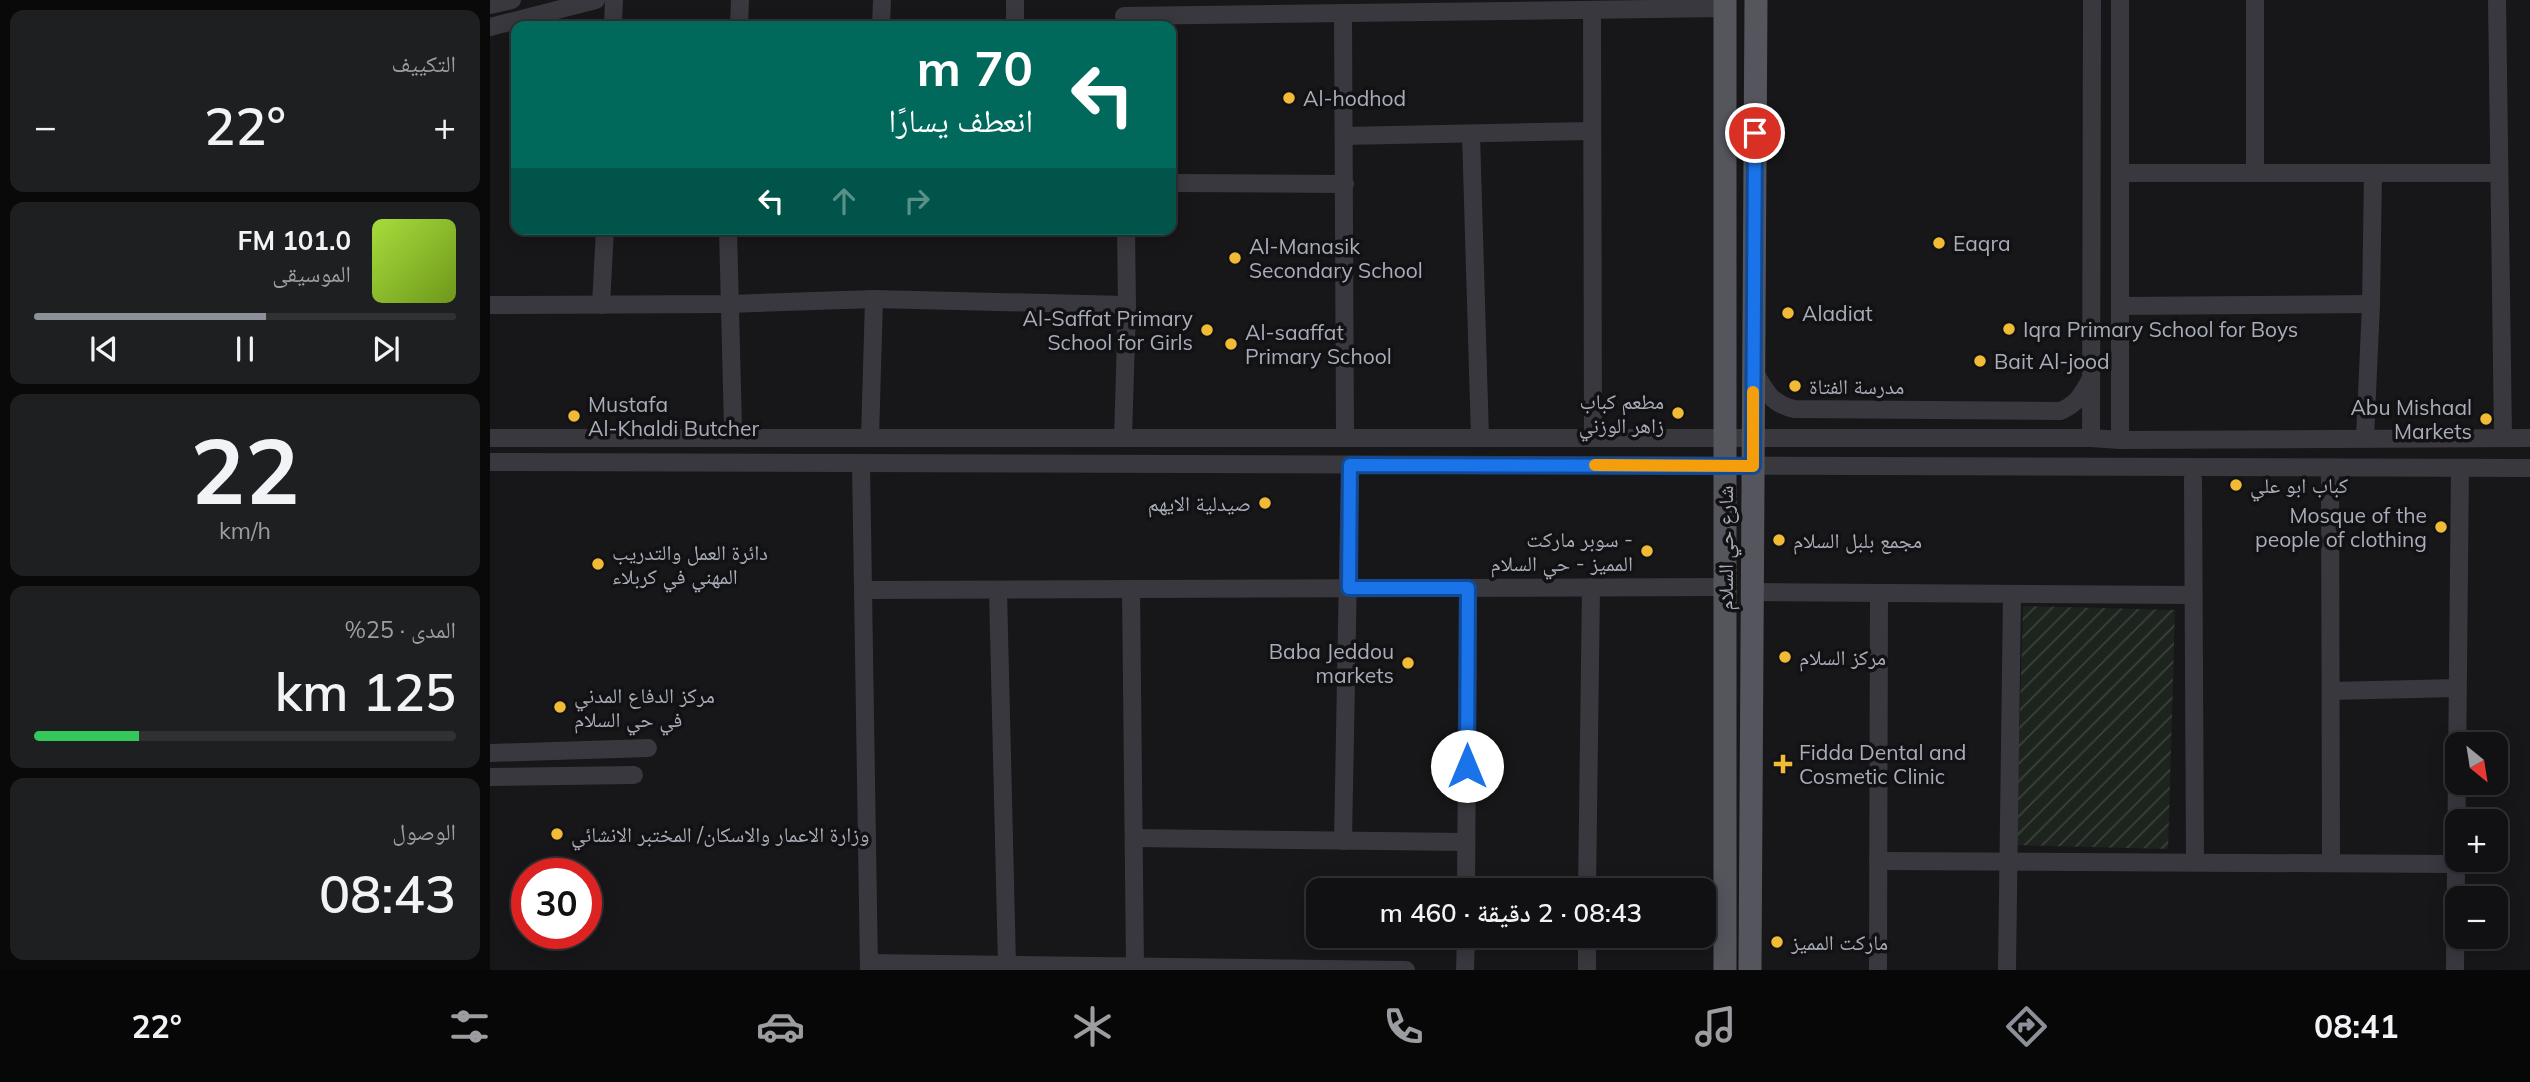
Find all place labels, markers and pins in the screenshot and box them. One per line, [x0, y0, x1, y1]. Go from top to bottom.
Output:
place label: Al-hodhod [1303, 85, 1406, 111]
marker: Al-hodhod [1281, 90, 1297, 106]
pin [1725, 103, 1785, 163]
place label: Eaqra [1953, 230, 2011, 256]
place label: Al-Manasik Secondary School [1249, 233, 1423, 283]
marker: Eaqra [1931, 235, 1947, 251]
marker: Al-Manasik Secondary School [1227, 250, 1243, 266]
place label: Aladiat [1802, 300, 1873, 326]
place label: Al-Saffat Primary School for Girls [1023, 305, 1193, 355]
marker: Aladiat [1780, 305, 1796, 321]
place label: Iqra Primary School for Boys [2023, 316, 2298, 342]
place label: Al-saaffat Primary School [1245, 319, 1392, 369]
marker: Iqra Primary School for Boys [2001, 321, 2017, 337]
marker: Al-Saffat Primary School for Girls [1199, 322, 1215, 338]
marker: Al-saaffat Primary School [1223, 336, 1239, 352]
place label: Bait Al-jood [1994, 348, 2110, 374]
marker: Bait Al-jood [1972, 353, 1988, 369]
place label: مدرسة الفتاة [1809, 373, 1904, 399]
marker: مدرسة الفتاة [1787, 378, 1803, 394]
place label: مطعم كباب زاهر الوزني [1579, 388, 1664, 442]
place label: Mustafa Al-Khaldi Butcher [588, 391, 759, 441]
place label: Abu Mishaal Markets [2350, 394, 2472, 444]
marker: مطعم كباب زاهر الوزني [1670, 405, 1686, 421]
marker: Mustafa Al-Khaldi Butcher [566, 408, 582, 424]
marker: Abu Mishaal Markets [2478, 411, 2494, 427]
place label: كباب ابو علي [2250, 472, 2348, 502]
marker: كباب ابو علي [2228, 477, 2244, 493]
place label: صيدلية الايهم [1148, 490, 1251, 518]
marker: صيدلية الايهم [1257, 495, 1273, 511]
place label: Mosque of the people of clothing [2255, 502, 2427, 552]
marker: Mosque of the people of clothing [2433, 519, 2449, 535]
place label: سوبر ماركت - المميز - حي السلام [1490, 526, 1633, 580]
place label: مجمع بلبل السلام [1793, 527, 1922, 555]
marker: مجمع بلبل السلام [1771, 532, 1787, 548]
place label: دائرة العمل والتدريب المهني في كربلاء [612, 539, 768, 593]
marker: سوبر ماركت - المميز - حي السلام [1639, 543, 1655, 559]
marker: دائرة العمل والتدريب المهني في كربلاء [590, 556, 606, 572]
place label: Baba Jeddou markets [1269, 638, 1394, 688]
place label: مركز السلام [1799, 644, 1886, 672]
marker: مركز السلام [1777, 649, 1793, 665]
marker: Baba Jeddou markets [1400, 655, 1416, 671]
place label: مركز الدفاع المدني في حي السلام [574, 682, 715, 736]
marker: مركز الدفاع المدني في حي السلام [552, 699, 568, 715]
place label: Fidda Dental and Cosmetic Clinic [1799, 739, 1966, 789]
marker: Fidda Dental and Cosmetic Clinic [1773, 754, 1793, 774]
place label: وزارة الاعمار والاسكان/ المختبر الانشائي [571, 821, 869, 851]
marker: وزارة الاعمار والاسكان/ المختبر الانشائي [549, 826, 565, 842]
place label: ماركت المميز [1790, 929, 1888, 955]
marker: ماركت المميز [1769, 934, 1785, 950]

